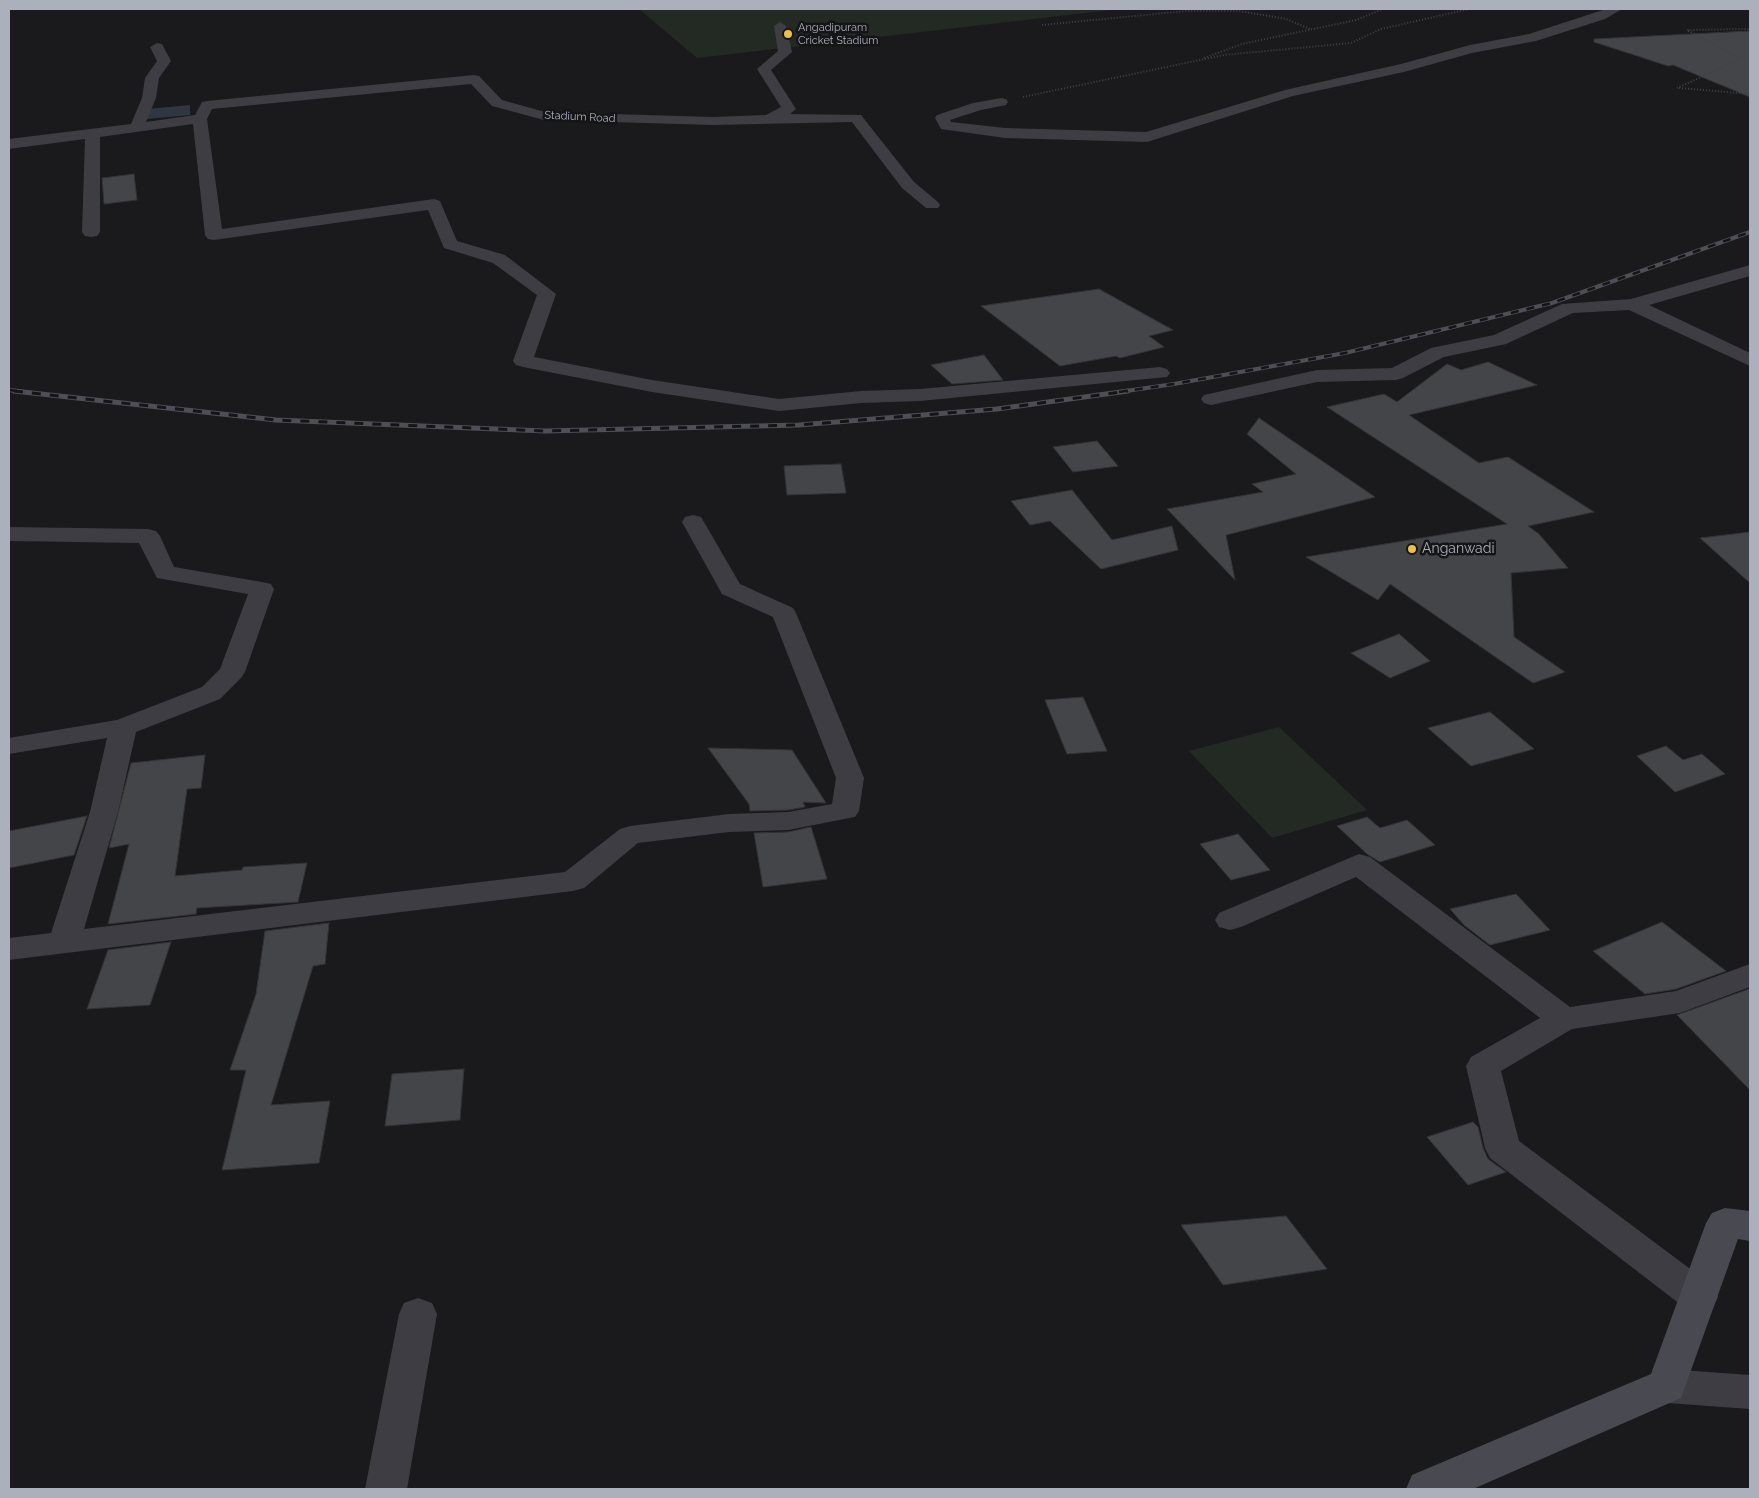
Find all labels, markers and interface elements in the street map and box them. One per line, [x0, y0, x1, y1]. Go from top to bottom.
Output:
place label: Angadipuram Cricket Stadium [798, 21, 878, 47]
marker: Angadipuram Cricket Stadium [782, 28, 794, 40]
street label: Stadium Road [544, 109, 616, 125]
place label: Anganwadi [1422, 541, 1495, 557]
marker: Anganwadi [1406, 543, 1418, 555]

